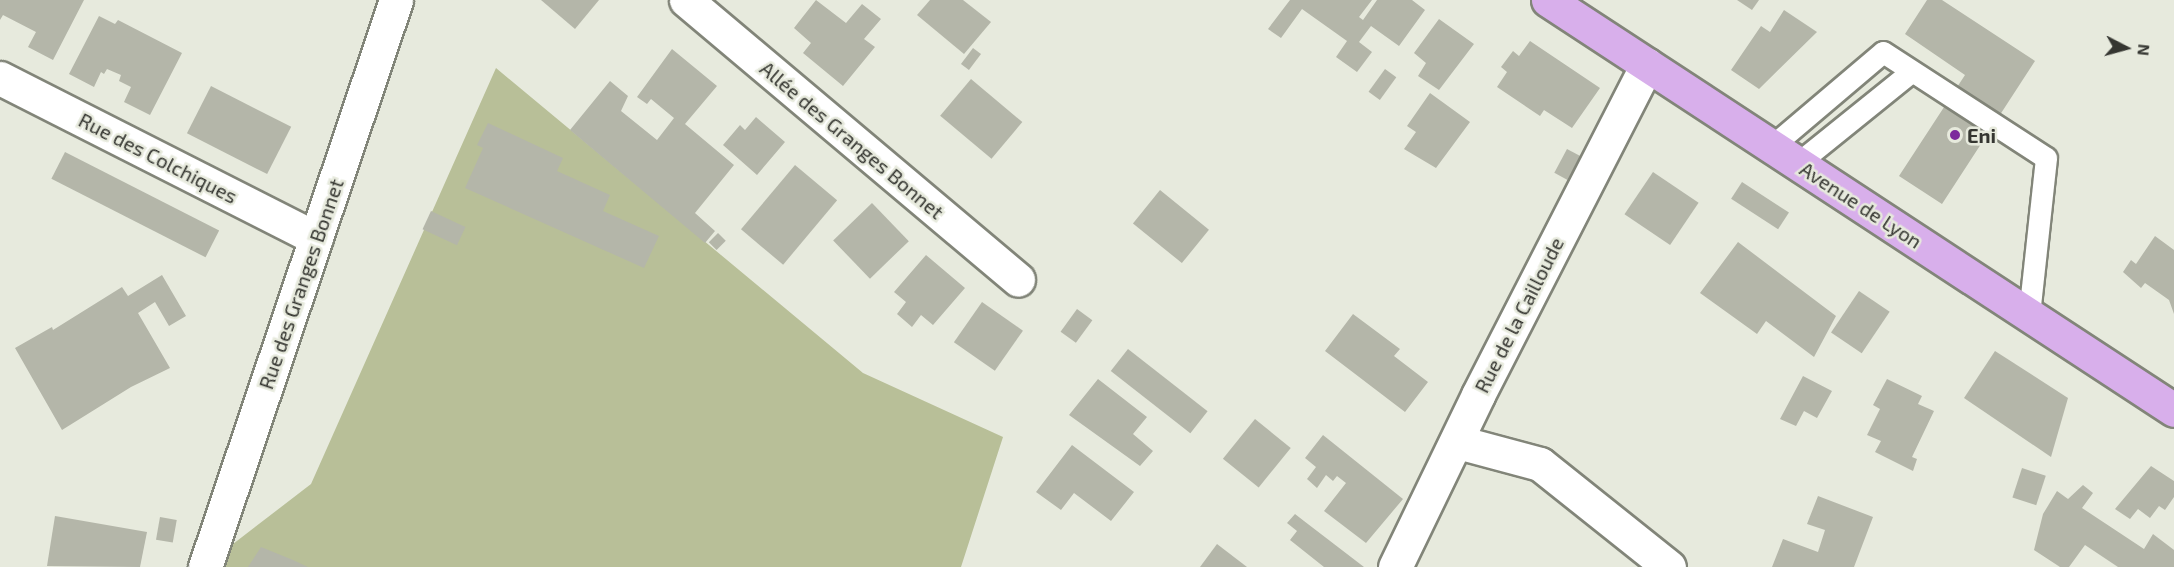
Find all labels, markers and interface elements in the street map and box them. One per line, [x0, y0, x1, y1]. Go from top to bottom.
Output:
north arrow [2096, 18, 2156, 78]
text: N [2134, 43, 2154, 57]
street label: Allée des Granges Bonnet [755, 56, 949, 224]
street label: Rue des Colchiques [75, 108, 241, 208]
place label: Eni [1967, 123, 1996, 147]
marker: Eni [1948, 128, 1962, 142]
street label: Avenue de Lyon [1796, 157, 1926, 253]
street label: Rue des Granges Bonnet [254, 176, 348, 392]
street label: Rue de la Cailloude [1469, 233, 1569, 397]

